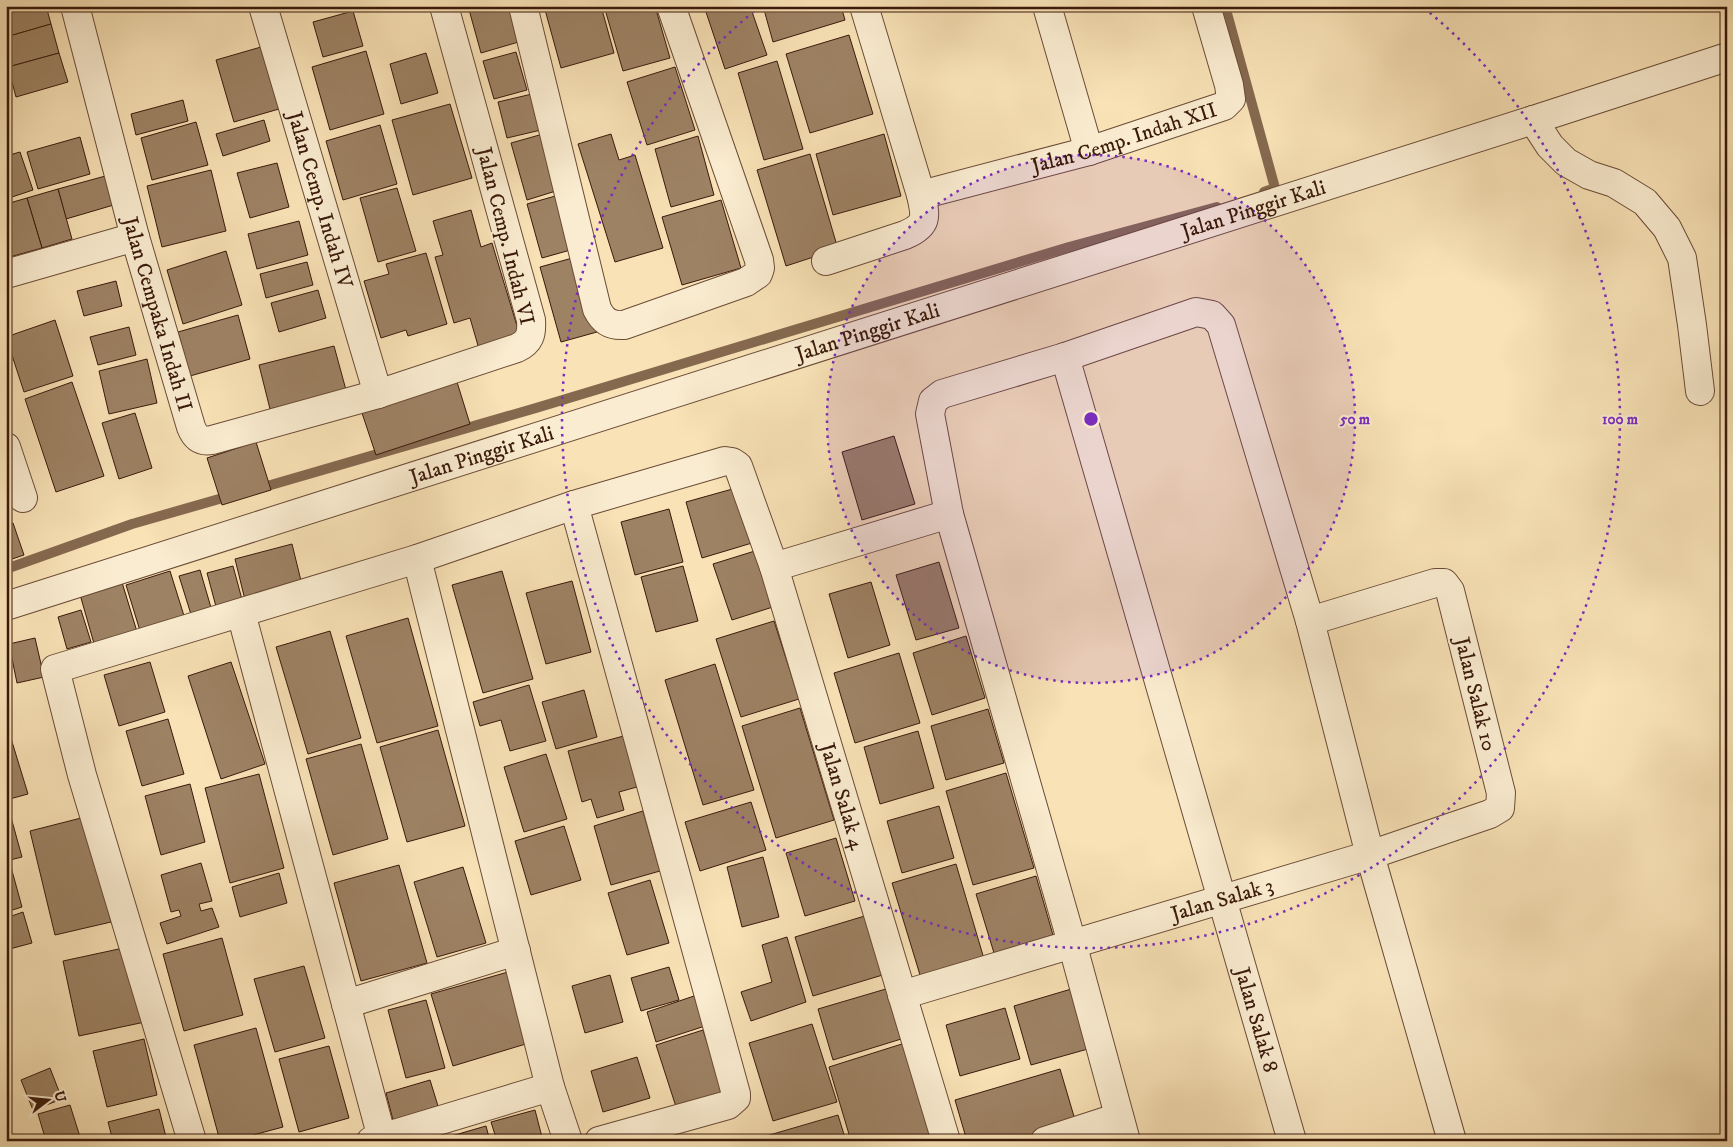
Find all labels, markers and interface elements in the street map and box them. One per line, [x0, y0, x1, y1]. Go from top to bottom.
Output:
street label: Jalan Cemp. Indah XII [1027, 97, 1220, 180]
street label: Jalan Cemp. Indah IV [280, 107, 358, 292]
street label: Jalan Cemp. Indah VI [470, 143, 540, 328]
street label: Jalan Pinggir Kali [1176, 175, 1329, 246]
street label: Jalan Cempaka Indah II [116, 212, 198, 415]
street label: Jalan Pinggir Kali [790, 298, 943, 369]
centre of rings [1082, 410, 1100, 428]
text: 50 m [1339, 410, 1371, 429]
text: 100 m [1602, 410, 1639, 429]
street label: Jalan Pinggir Kali [405, 421, 557, 491]
street label: Jalan Salak 10 [1448, 633, 1502, 754]
street label: Jalan Salak 4 [813, 738, 870, 854]
street label: Jalan Salak 3 [1166, 873, 1277, 928]
street label: Jalan Salak 8 [1228, 963, 1283, 1076]
north arrow [22, 1074, 72, 1124]
text: U [49, 1089, 70, 1105]

